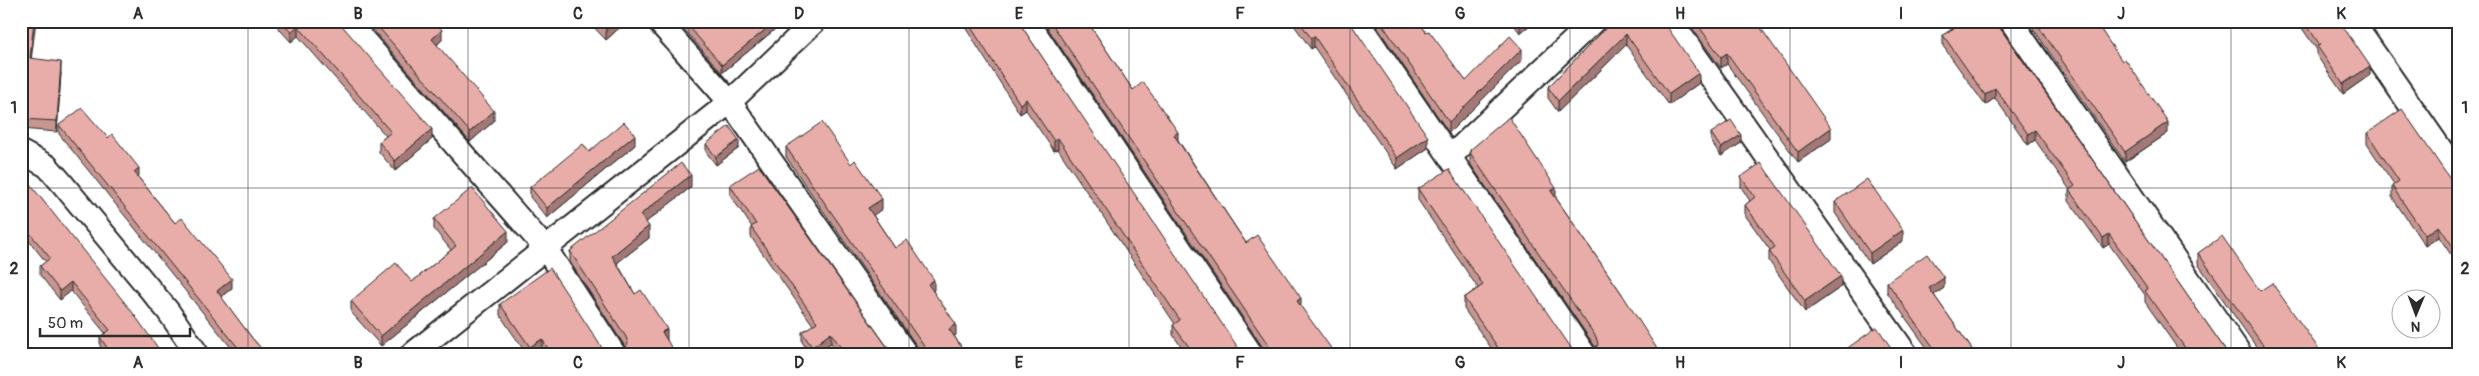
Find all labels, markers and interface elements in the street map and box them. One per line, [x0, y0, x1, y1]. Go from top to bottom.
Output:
text: A [133, 4, 144, 24]
text: B [353, 4, 363, 24]
text: C [573, 4, 583, 24]
text: D [794, 4, 804, 24]
text: E [1015, 4, 1024, 24]
text: F [1235, 4, 1245, 24]
text: G [1455, 4, 1466, 24]
text: H [1675, 4, 1685, 24]
text: I [1899, 4, 1903, 24]
text: J [2117, 4, 2125, 24]
text: K [2336, 4, 2346, 24]
text: 1 [11, 98, 17, 118]
text: 1 [2462, 98, 2468, 118]
text: 2 [10, 259, 19, 279]
text: 2 [2461, 259, 2470, 279]
north arrow [2392, 288, 2442, 338]
scale bar [40, 306, 190, 338]
text: 50 m [48, 314, 83, 333]
text: N [2411, 318, 2421, 335]
text: A [133, 353, 144, 373]
text: B [353, 353, 363, 373]
text: C [573, 353, 583, 373]
text: D [794, 353, 804, 373]
text: E [1015, 353, 1024, 373]
text: F [1235, 353, 1245, 373]
text: G [1455, 353, 1466, 373]
text: H [1675, 353, 1685, 373]
text: I [1899, 353, 1903, 373]
text: J [2117, 353, 2125, 373]
text: K [2336, 353, 2346, 373]

